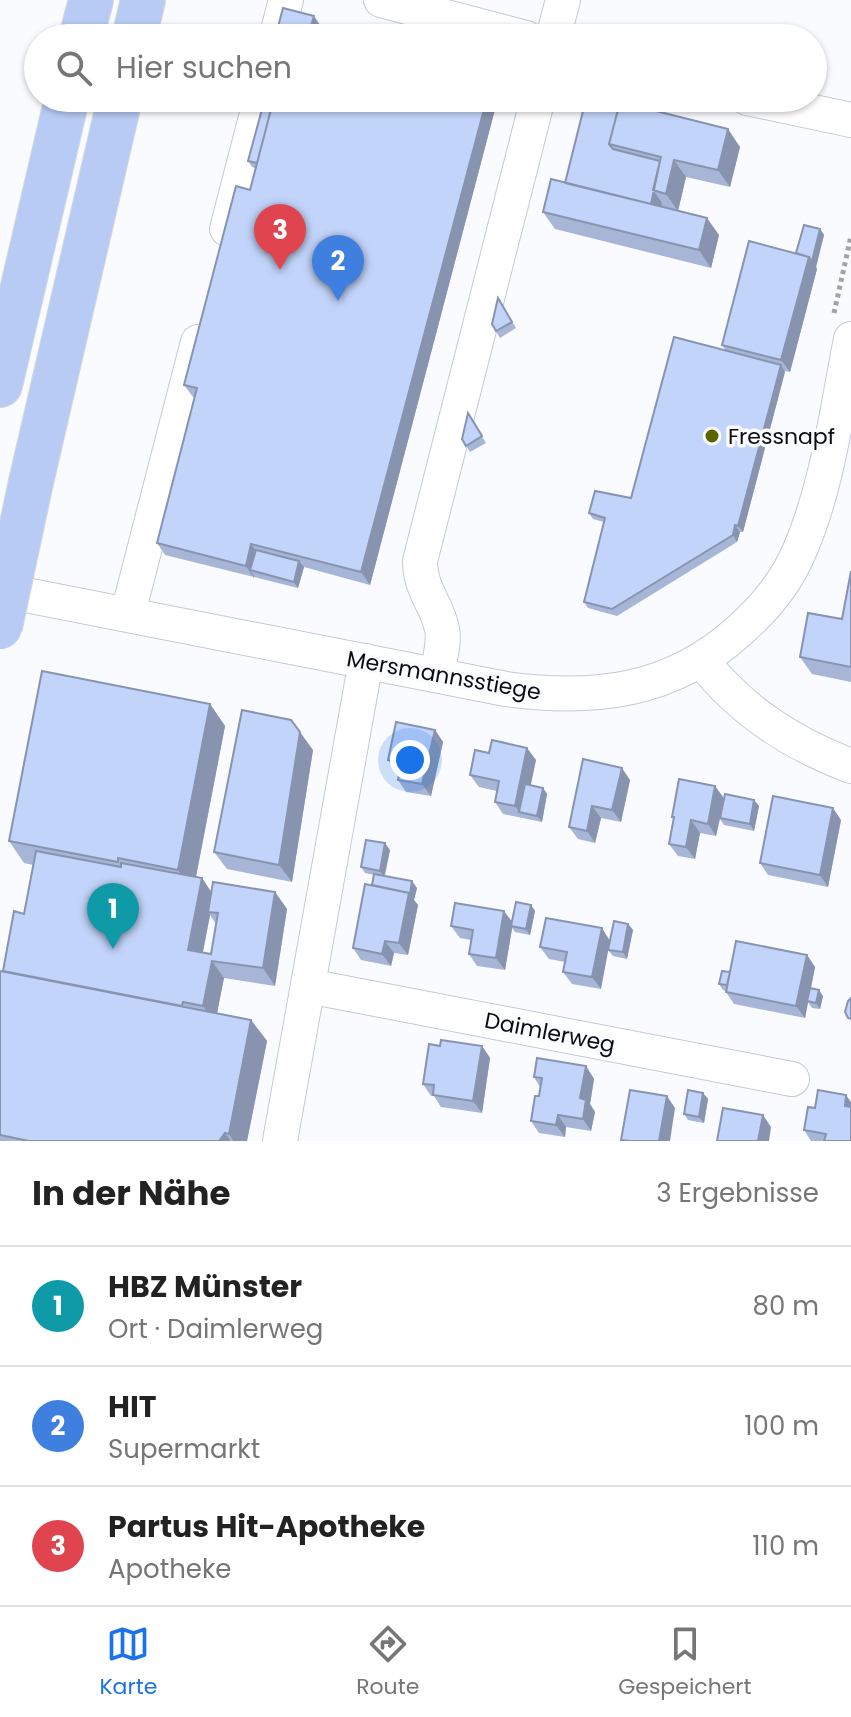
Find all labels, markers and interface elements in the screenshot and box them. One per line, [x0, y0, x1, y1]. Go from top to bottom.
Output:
search box [24, 24, 827, 112]
icon: search [52, 46, 96, 90]
text: Hier suchen [116, 46, 292, 89]
pin: 3 [254, 204, 306, 270]
pin: 2 [312, 235, 364, 301]
place label: Fressnapf [728, 421, 835, 452]
marker: Fressnapf [703, 427, 721, 445]
street label: Mersmannsstiege [344, 643, 543, 708]
your location [390, 740, 430, 780]
pin: 1 [87, 883, 139, 949]
street label: Daimlerweg [482, 1005, 618, 1060]
text: In der Nähe [32, 1169, 230, 1217]
text: 3 Ergebnisse [656, 1175, 819, 1211]
text: HBZ Münster [108, 1265, 302, 1308]
text: 1 [53, 1288, 63, 1324]
text: 80 m [753, 1288, 819, 1324]
text: Ort · Daimlerweg [108, 1311, 323, 1347]
text: HIT [108, 1385, 157, 1428]
text: 2 [51, 1408, 65, 1444]
text: 100 m [744, 1408, 819, 1444]
text: Supermarkt [108, 1431, 260, 1467]
text: Partus Hit-Apotheke [108, 1505, 425, 1548]
text: 3 [50, 1528, 66, 1564]
text: 110 m [752, 1528, 819, 1564]
text: Apotheke [108, 1551, 231, 1587]
tab: Karte [99, 1622, 157, 1703]
tab: Route [356, 1622, 419, 1703]
tab: Gespeichert [618, 1622, 752, 1703]

